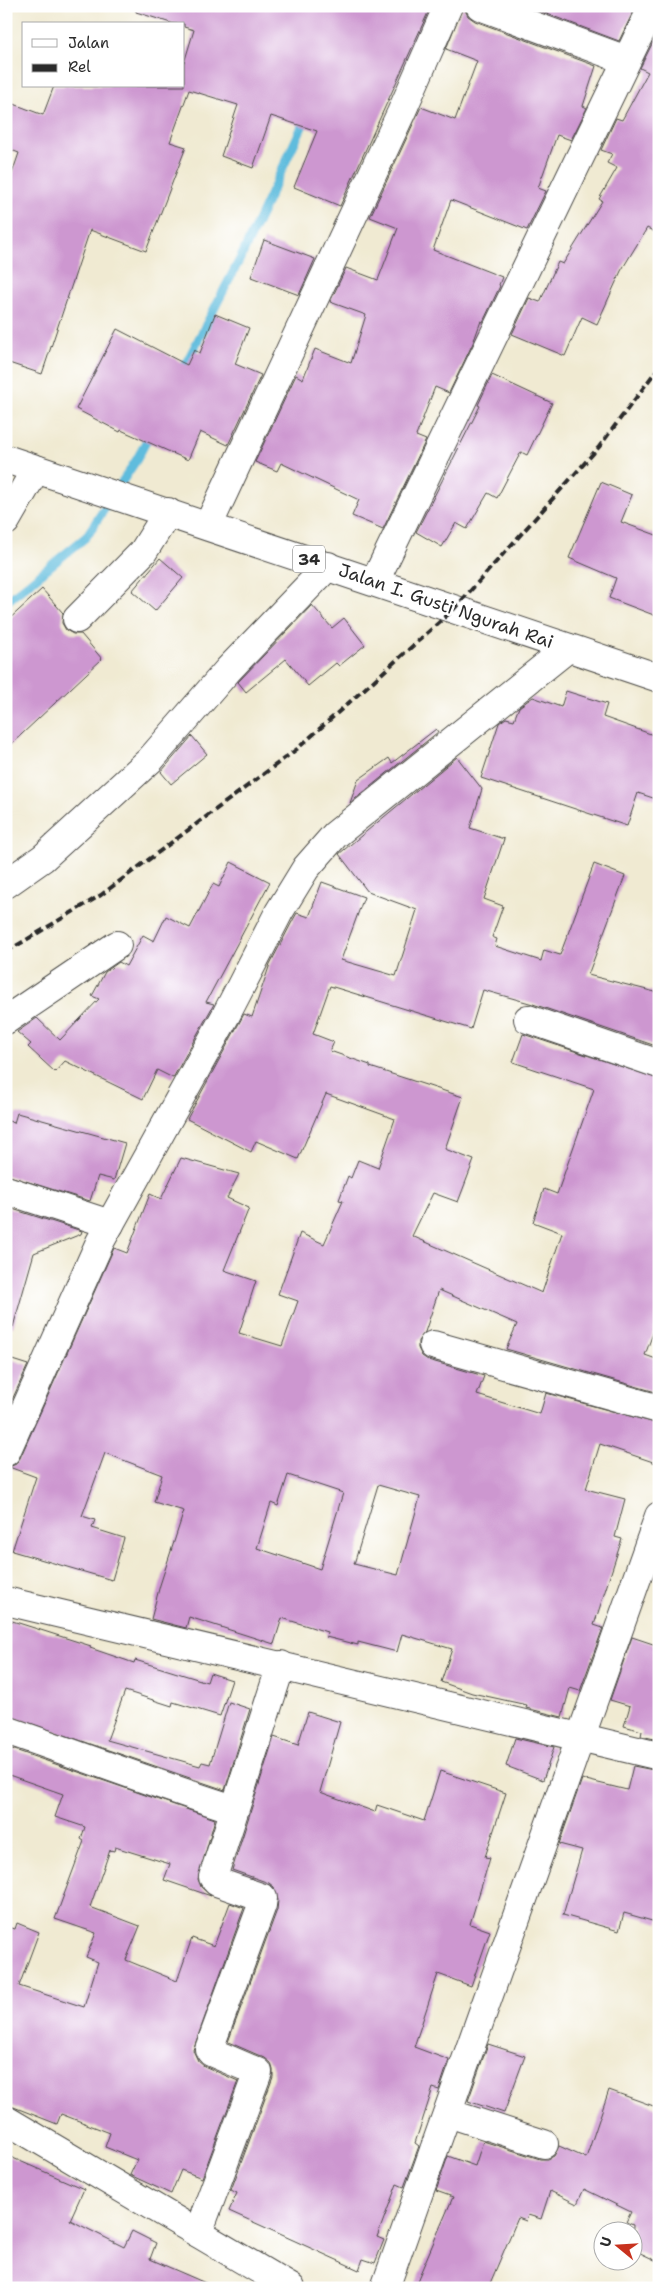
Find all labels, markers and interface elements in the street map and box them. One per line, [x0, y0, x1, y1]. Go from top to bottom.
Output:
legend [22, 22, 185, 88]
text: Jalan [68, 33, 109, 53]
text: Rel [68, 57, 91, 77]
road number: 34 [293, 546, 325, 572]
street label: Jalan I. Gusti Ngurah Rai [335, 558, 557, 654]
north arrow [592, 2222, 642, 2272]
text: U [596, 2235, 616, 2249]

